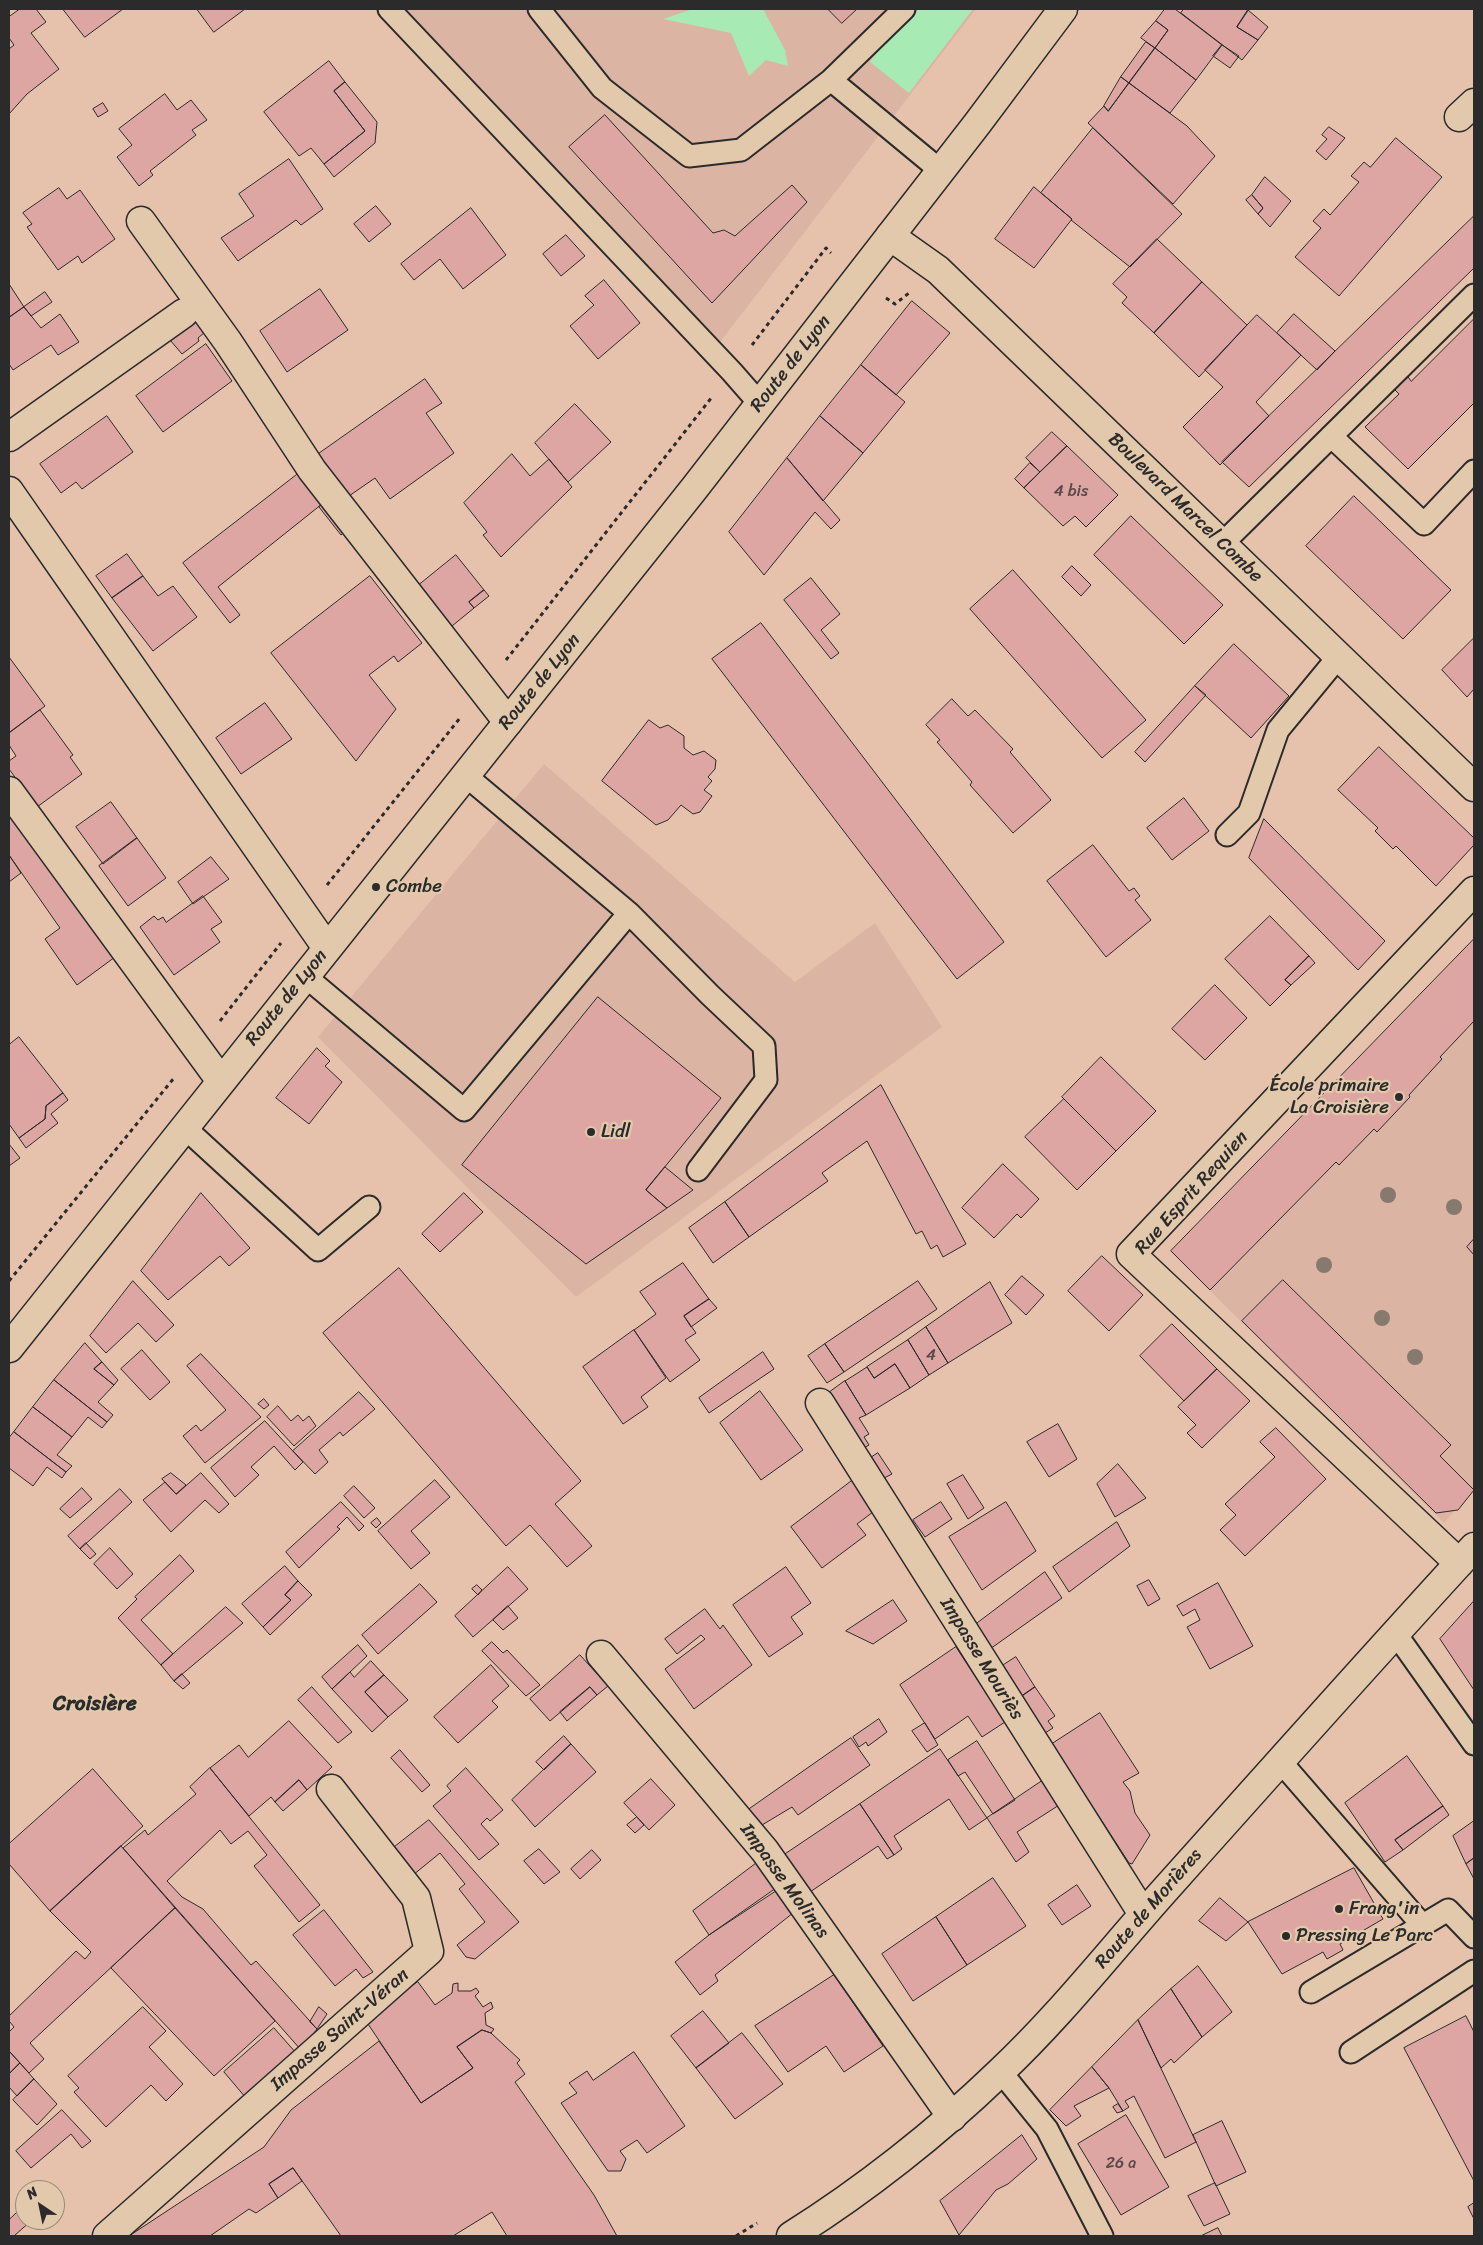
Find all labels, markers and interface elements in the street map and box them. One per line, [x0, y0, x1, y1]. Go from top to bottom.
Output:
street label: Route de Lyon [746, 311, 836, 417]
street label: Boulevard Marcel Combe [1103, 428, 1267, 588]
house number: 4 bis [1054, 482, 1088, 502]
street label: Route de Lyon [494, 629, 586, 735]
place label: Combe [386, 876, 442, 898]
marker: Combe [370, 881, 382, 893]
street label: Route de Lyon [241, 945, 333, 1051]
place label: École primaire La Croisière [1269, 1075, 1389, 1119]
marker: École primaire La Croisière [1393, 1091, 1405, 1103]
place label: Lidl [601, 1121, 630, 1143]
marker: Lidl [585, 1126, 597, 1138]
street label: Rue Esprit Requien [1131, 1127, 1253, 1259]
house number: 4 [926, 1346, 936, 1366]
street label: Impasse Mouriès [934, 1594, 1028, 1724]
district label: Croisière [53, 1692, 137, 1718]
street label: Impasse Molinas [735, 1819, 833, 1943]
street label: Route de Morières [1091, 1844, 1207, 1974]
place label: Frang'in [1349, 1898, 1419, 1920]
marker: Frang'in [1333, 1903, 1345, 1915]
place label: Pressing Le Parc [1296, 1925, 1433, 1947]
marker: Pressing Le Parc [1280, 1930, 1292, 1942]
street label: Impasse Saint-Véran [266, 1964, 414, 2096]
house number: 26 a [1106, 2154, 1136, 2174]
north arrow [15, 2180, 65, 2230]
text: N [21, 2180, 43, 2206]

